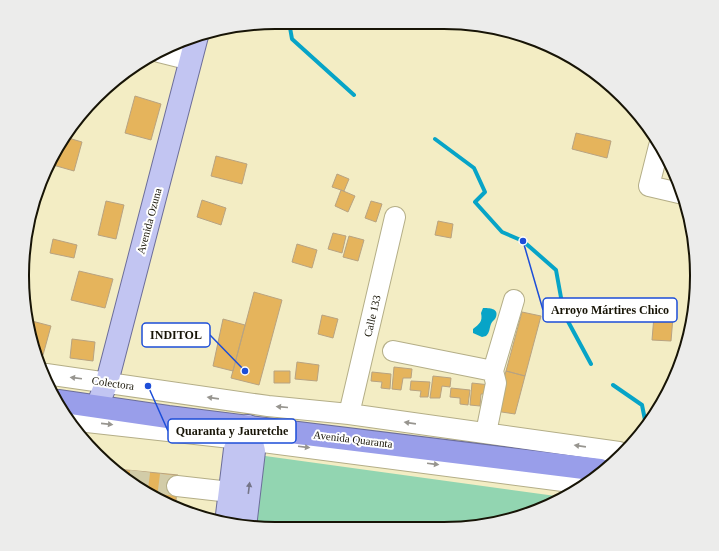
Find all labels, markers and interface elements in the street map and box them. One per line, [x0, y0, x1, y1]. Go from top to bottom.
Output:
street label: Avenida Ozuna [134, 187, 164, 255]
street label: Calle 133 [361, 293, 383, 338]
callout: Arroyo Mártires Chico [543, 298, 677, 322]
text: Arroyo Mártires Chico [551, 303, 669, 317]
callout: INDITOL [142, 323, 210, 347]
text: INDITOL [150, 328, 202, 342]
street label: Colectora [91, 374, 135, 392]
one-way arrow [70, 375, 82, 381]
one-way arrow [207, 395, 219, 401]
one-way arrow [276, 403, 288, 410]
callout: Quaranta y Jauretche [168, 419, 296, 443]
one-way arrow [404, 420, 416, 426]
one-way arrow [101, 421, 113, 428]
text: Quaranta y Jauretche [176, 424, 289, 438]
street label: Avenida Quaranta [313, 428, 393, 450]
one-way arrow [574, 443, 586, 449]
one-way arrow [298, 444, 310, 450]
one-way arrow [426, 461, 439, 467]
one-way arrow [246, 482, 252, 494]

